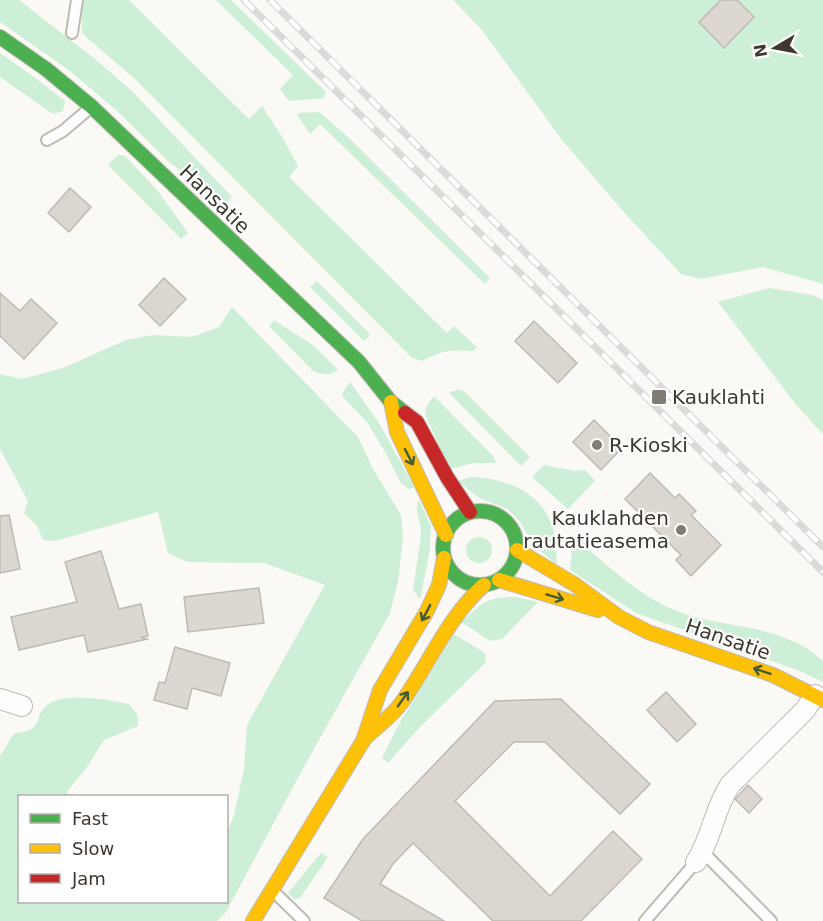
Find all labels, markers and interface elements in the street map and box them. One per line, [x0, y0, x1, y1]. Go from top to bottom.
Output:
north arrow [745, 18, 805, 78]
text: N [750, 42, 771, 59]
street label: Hansatie [175, 160, 255, 238]
place label: Kauklahti [672, 385, 765, 409]
marker: Kauklahti [650, 388, 668, 406]
place label: R-Kioski [609, 433, 688, 457]
marker: R-Kioski [590, 438, 604, 452]
one-way arrow [404, 447, 415, 465]
place label: Kauklahden rautatieasema [523, 506, 669, 553]
marker: Kauklahden rautatieasema [674, 523, 688, 537]
one-way arrow [545, 592, 564, 603]
one-way arrow [420, 604, 432, 621]
street label: Hansatie [682, 613, 774, 665]
one-way arrow [752, 665, 771, 676]
one-way arrow [397, 691, 409, 707]
legend [18, 795, 228, 903]
text: Fast [72, 808, 108, 829]
text: Slow [72, 838, 114, 859]
text: Jam [71, 868, 106, 889]

